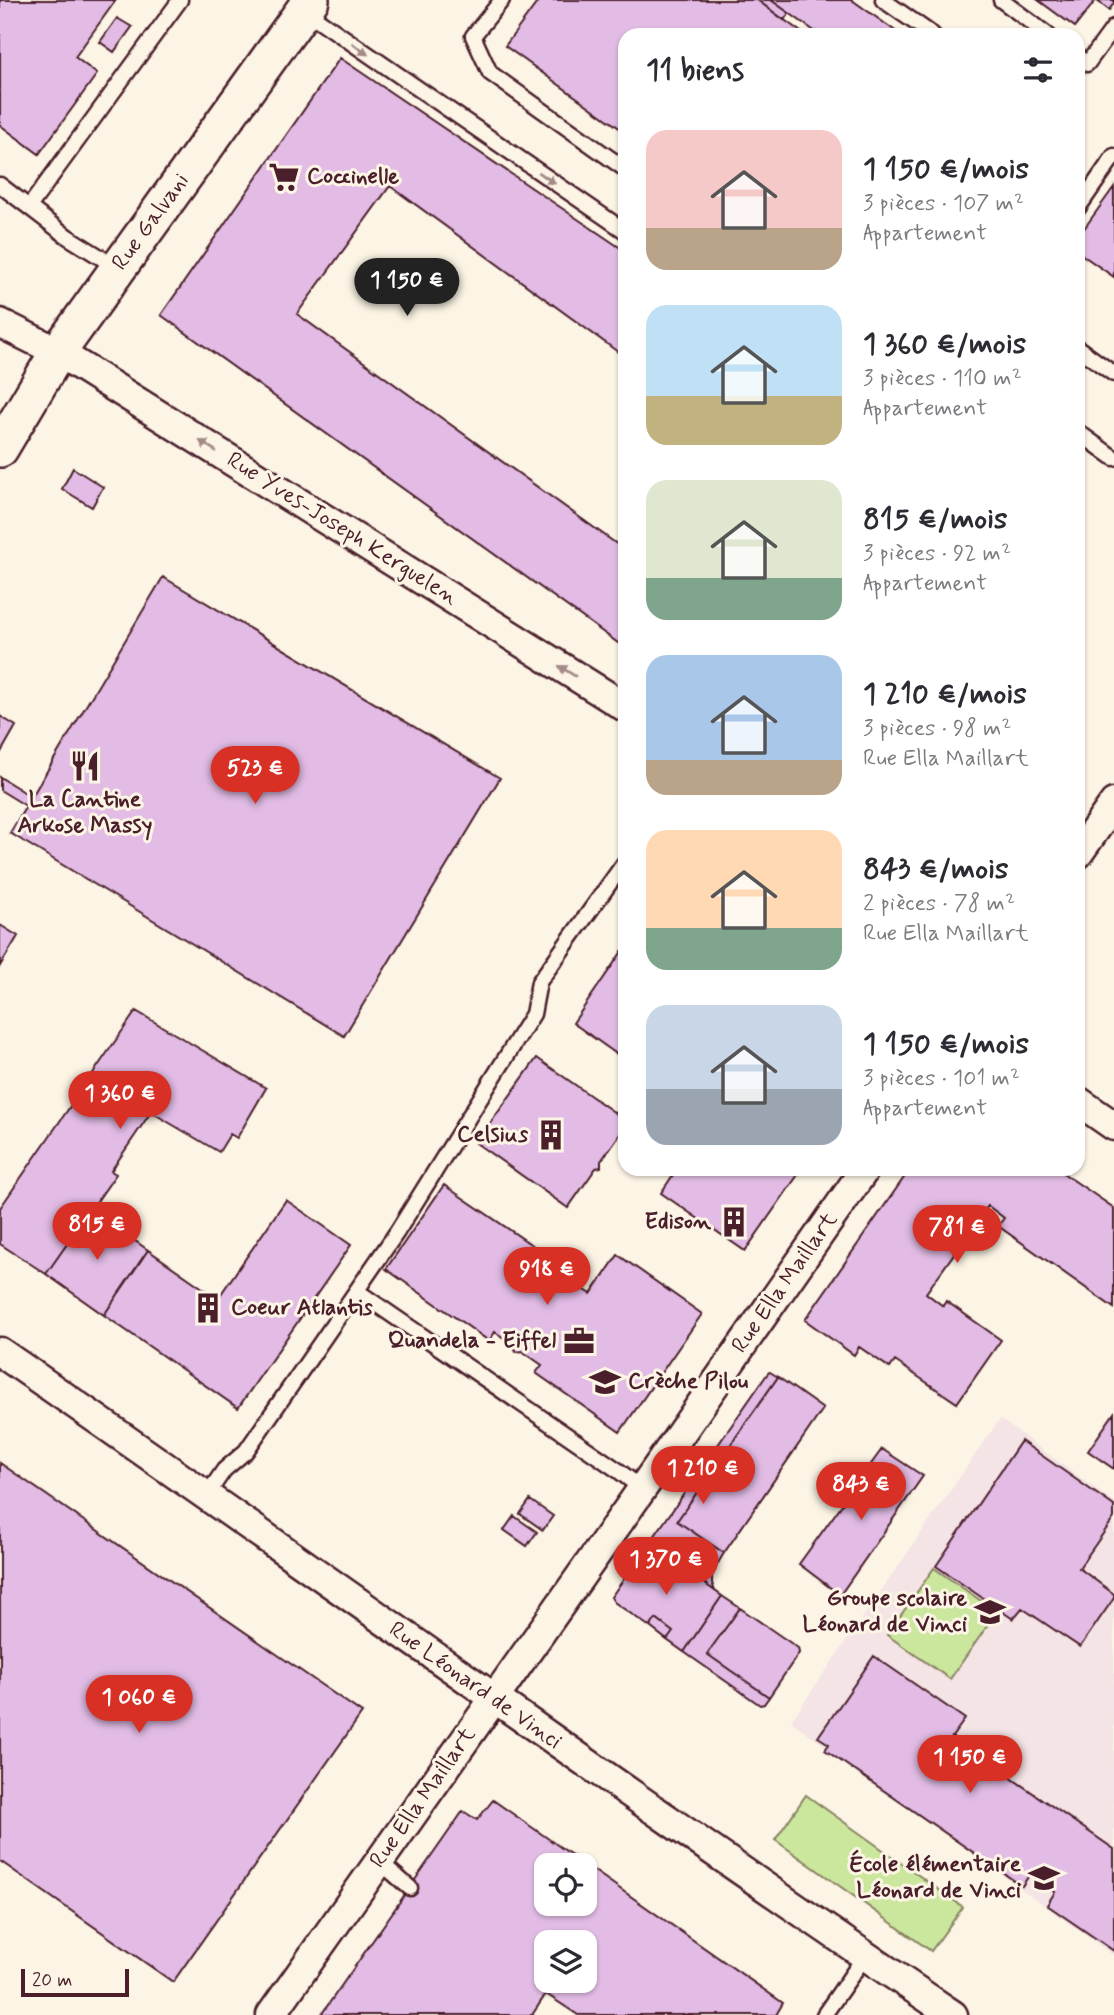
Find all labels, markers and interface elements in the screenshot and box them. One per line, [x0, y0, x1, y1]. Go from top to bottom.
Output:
one-way arrow [351, 42, 369, 56]
text: 11 biens [646, 51, 744, 90]
icon: filters [1019, 51, 1057, 89]
text: 1 150 €/mois [863, 150, 1029, 189]
icon: home [702, 158, 786, 242]
supermarket icon: Coccinelle [267, 160, 301, 194]
place label: Coccinelle [307, 162, 399, 192]
street label: Rue Galvani [106, 167, 196, 277]
one-way arrow [538, 171, 557, 184]
text: 3 pièces · 107 m² [863, 189, 1024, 219]
text: Appartement [863, 219, 987, 249]
pin: 1 150 € [342, 258, 472, 318]
text: 1 150 € [370, 266, 444, 296]
text: 1 360 €/mois [863, 325, 1026, 364]
icon: home [702, 333, 786, 417]
text: 3 pièces · 110 m² [863, 364, 1022, 394]
text: Appartement [863, 394, 987, 424]
one-way arrow [199, 439, 218, 452]
street label: Rue Yves-Joseph Kerguelen [221, 445, 463, 613]
text: 815 €/mois [863, 500, 1007, 539]
icon: home [702, 508, 786, 592]
text: 3 pièces · 92 m² [863, 539, 1011, 569]
text: Appartement [863, 569, 987, 599]
one-way arrow [557, 665, 577, 678]
text: 1 210 €/mois [863, 675, 1027, 714]
icon: home [702, 683, 786, 767]
text: 3 pièces · 98 m² [863, 714, 1012, 744]
text: Rue Ella Maillart [863, 744, 1029, 774]
pin: 523 € [206, 746, 304, 806]
restaurant icon: La Cantine Arkose Massy [68, 749, 102, 783]
text: 523 € [227, 754, 283, 784]
place label: La Cantine Arkose Massy [18, 785, 153, 841]
text: 843 €/mois [863, 850, 1008, 889]
icon: home [702, 858, 786, 942]
text: 2 pièces · 78 m² [863, 889, 1015, 919]
text: Rue Ella Maillart [863, 919, 1029, 949]
text: 1 150 €/mois [863, 1025, 1029, 1064]
icon: home [702, 1033, 786, 1117]
text: 3 pièces · 101 m² [863, 1064, 1020, 1094]
pin: 1 360 € [55, 1072, 185, 1131]
text: 1 360 € [84, 1079, 156, 1109]
text: Appartement [863, 1094, 987, 1124]
building icon: Celsius [534, 1118, 568, 1152]
place label: Celsius [457, 1120, 529, 1150]
pin: 815 € [48, 1202, 146, 1262]
building icon: Edison [717, 1205, 751, 1239]
street label: Rue Ella Maillart [725, 1206, 845, 1359]
pin: 781 € [908, 1206, 1006, 1265]
place label: Edison [644, 1207, 712, 1237]
text: 815 € [69, 1210, 125, 1240]
text: 781 € [929, 1213, 985, 1243]
pin: 918 € [498, 1248, 596, 1307]
text: 918 € [520, 1255, 574, 1285]
building icon: Coeur Atlantis [191, 1291, 225, 1325]
place label: Coeur Atlantis [231, 1293, 374, 1323]
office icon: Quandela - Eiffel [562, 1324, 596, 1358]
place label: Quandela - Eiffel [388, 1326, 556, 1356]
school or university icon: Crèche Pilou [588, 1365, 622, 1399]
place label: Crèche Pilou [628, 1367, 749, 1397]
pin: 1 210 € [638, 1446, 768, 1506]
text: 1 210 € [667, 1454, 739, 1484]
pin: 843 € [812, 1462, 910, 1522]
text: 843 € [832, 1470, 890, 1500]
pin: 1 370 € [601, 1538, 731, 1597]
text: 1 370 € [629, 1545, 703, 1575]
place label: Groupe scolaire Léonard de Vinci [803, 1584, 967, 1640]
school or university icon: Groupe scolaire Léonard de Vinci [973, 1595, 1007, 1629]
street label: Rue Léonard de Vinci [383, 1615, 567, 1757]
pin: 1 060 € [74, 1676, 204, 1735]
text: 1 060 € [102, 1683, 176, 1713]
street label: Rue Ella Maillart [363, 1721, 483, 1874]
pin: 1 150 € [905, 1736, 1035, 1795]
text: 1 150 € [933, 1743, 1007, 1773]
place label: École élémentaire Léonard de Vinci [849, 1849, 1022, 1906]
map controls [534, 1853, 597, 1993]
button: locate [534, 1853, 597, 1916]
school or university icon: École élémentaire Léonard de Vinci [1027, 1861, 1061, 1895]
button: layers [534, 1930, 597, 1993]
scale bar [21, 1966, 130, 1998]
text: 20 m [32, 1968, 72, 1993]

